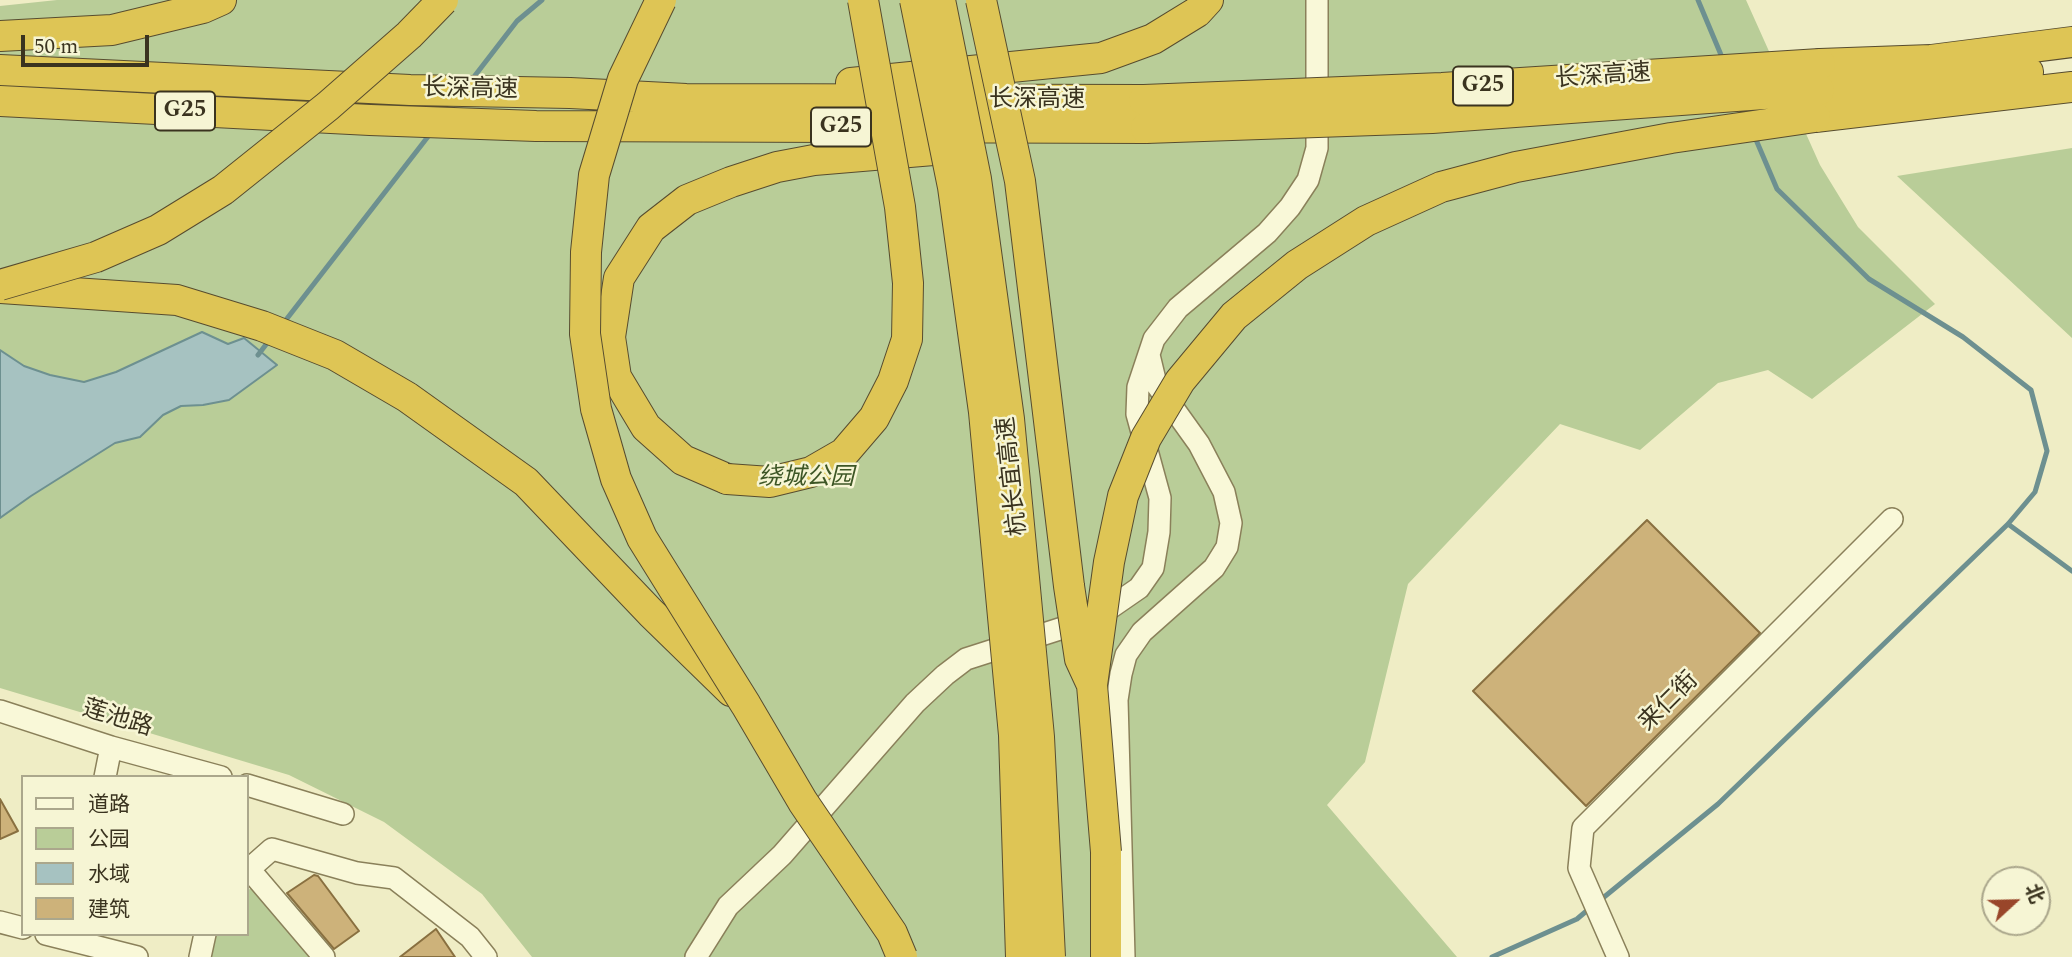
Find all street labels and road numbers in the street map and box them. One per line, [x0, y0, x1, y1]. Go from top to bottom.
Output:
street label: 长深高速 [1554, 60, 1652, 96]
road number: G25 [1453, 66, 1513, 106]
street label: 长深高速 [422, 76, 518, 106]
street label: 长深高速 [989, 87, 1085, 115]
road number: G25 [155, 92, 215, 130]
road number: G25 [811, 108, 871, 146]
street label: 杭长宜高速 [993, 415, 1035, 537]
street label: 来仁街 [1634, 667, 1706, 739]
street label: 莲池路 [78, 696, 156, 744]

